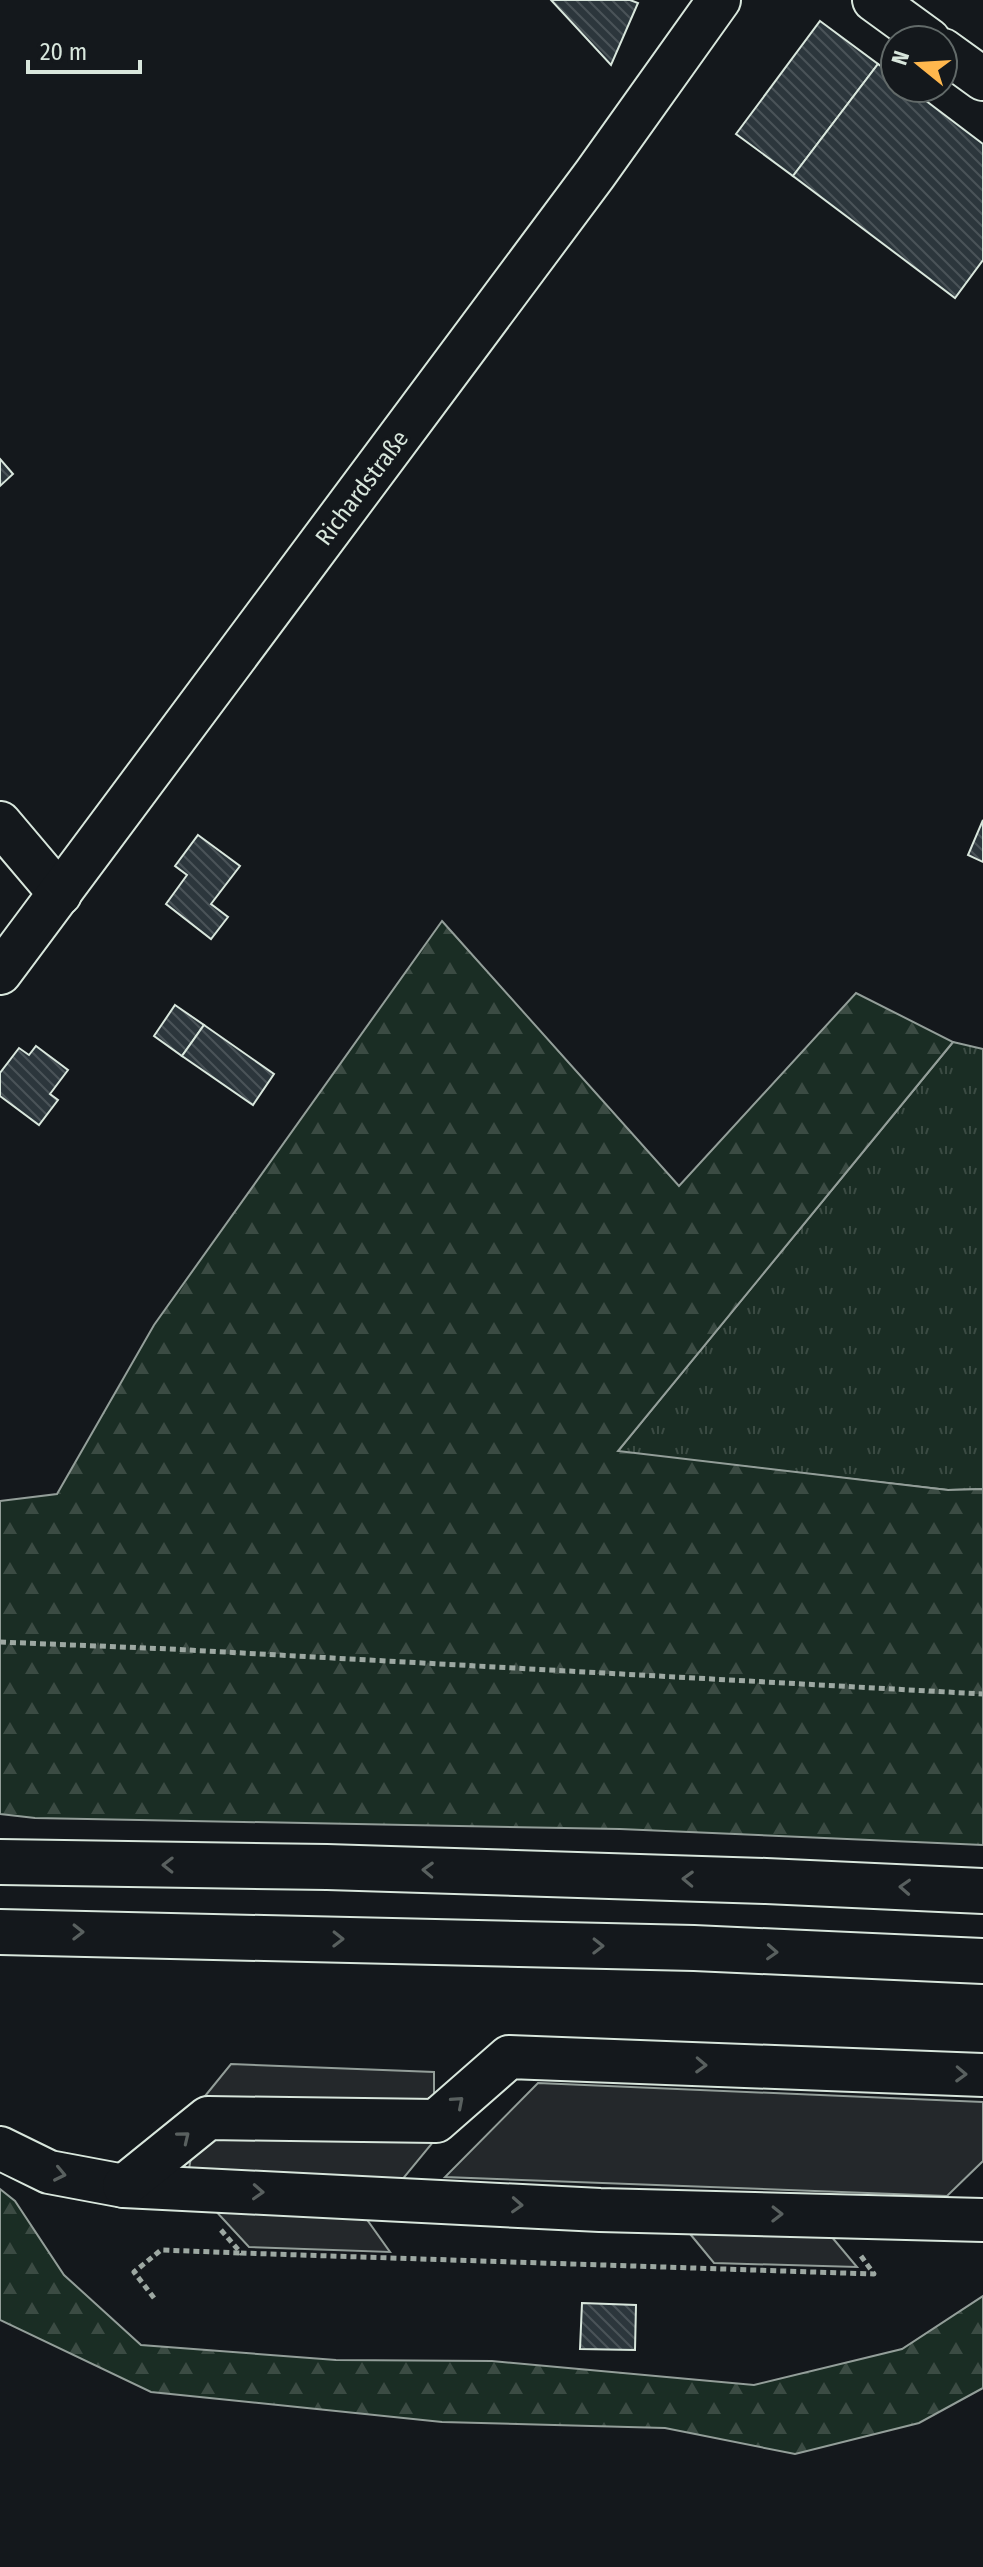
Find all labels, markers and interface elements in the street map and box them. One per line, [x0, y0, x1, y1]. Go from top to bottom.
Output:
scale bar [28, 24, 140, 74]
north arrow [879, 24, 959, 104]
text: 20 m [40, 38, 87, 66]
text: N [886, 48, 915, 68]
street label: Richardstraße [310, 425, 414, 551]
one-way arrow [161, 1856, 174, 1874]
one-way arrow [421, 1862, 434, 1879]
one-way arrow [681, 1870, 694, 1887]
one-way arrow [898, 1879, 911, 1896]
one-way arrow [72, 1924, 85, 1941]
one-way arrow [332, 1930, 345, 1948]
one-way arrow [592, 1937, 605, 1954]
one-way arrow [766, 1943, 779, 1960]
one-way arrow [695, 2056, 708, 2073]
one-way arrow [955, 2066, 968, 2083]
one-way arrow [449, 2097, 464, 2112]
one-way arrow [175, 2132, 190, 2146]
one-way arrow [52, 2165, 66, 2182]
one-way arrow [252, 2184, 265, 2201]
one-way arrow [511, 2197, 524, 2214]
one-way arrow [771, 2205, 784, 2223]

